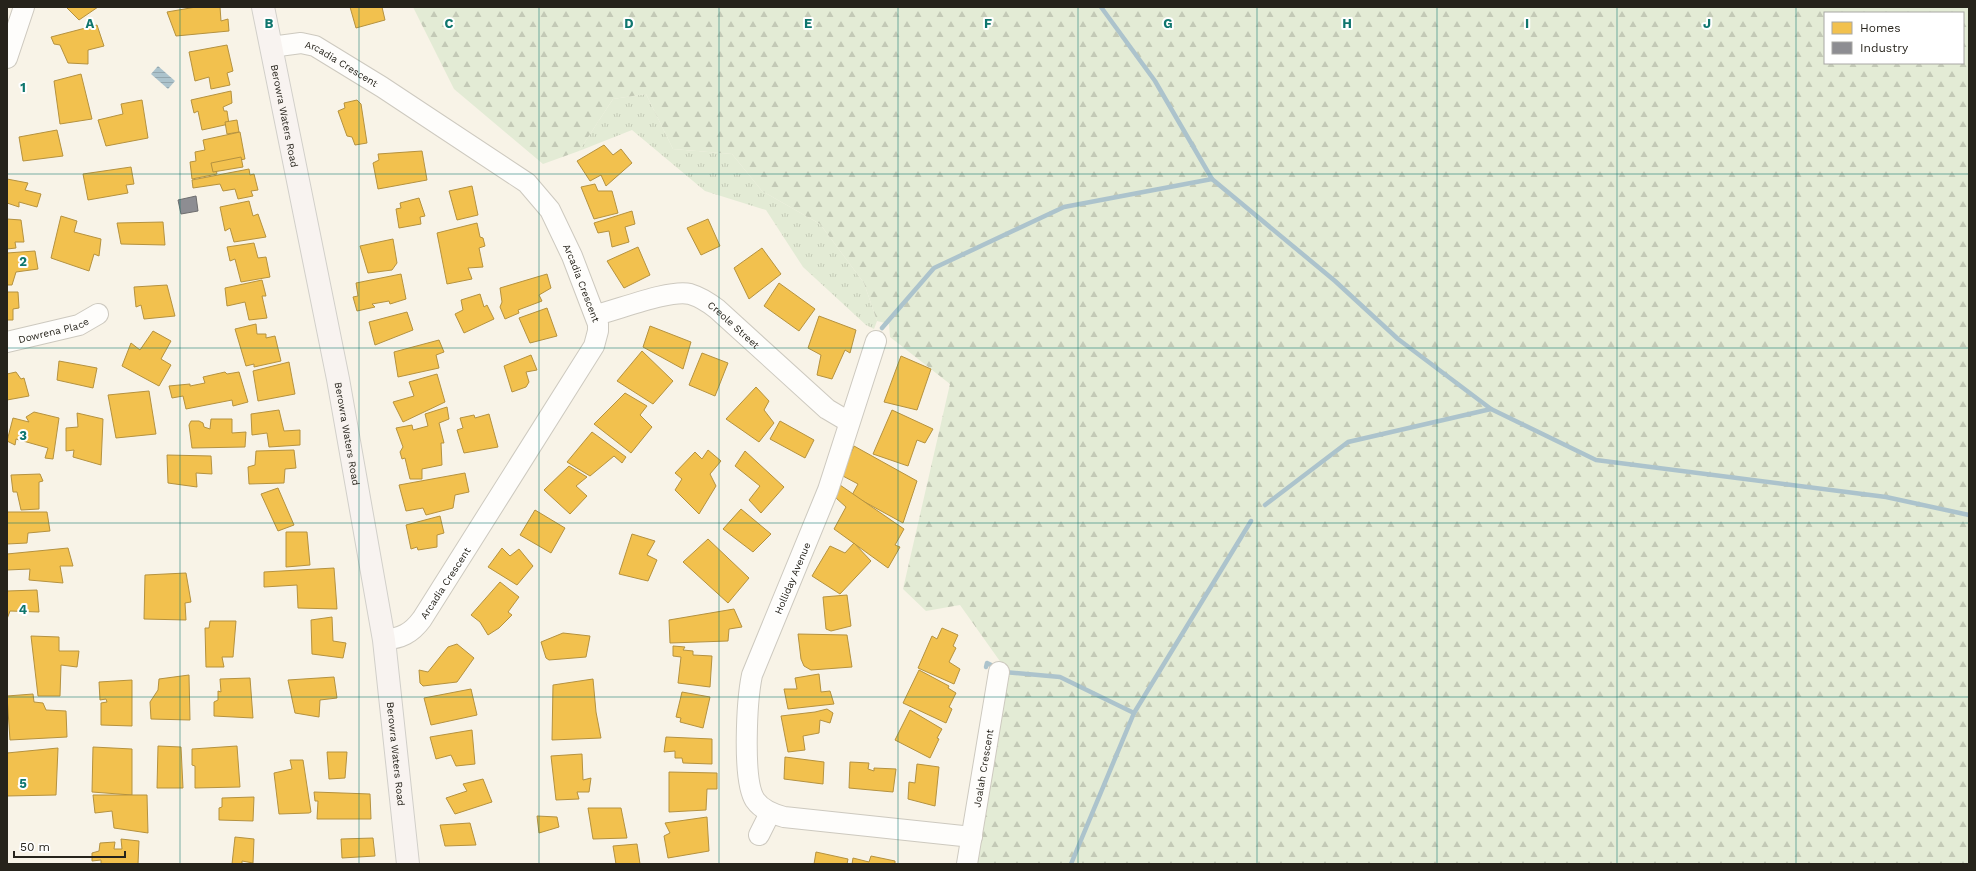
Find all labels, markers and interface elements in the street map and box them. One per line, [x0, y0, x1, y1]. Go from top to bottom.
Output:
legend [1824, 12, 1964, 64]
text: A [86, 16, 95, 31]
text: B [265, 16, 274, 31]
text: C [445, 16, 454, 31]
text: D [624, 16, 634, 31]
text: E [804, 16, 812, 31]
text: F [984, 16, 992, 31]
text: G [1163, 16, 1173, 31]
text: H [1342, 16, 1352, 31]
text: I [1525, 16, 1529, 31]
text: J [1703, 16, 1711, 31]
text: Homes [1860, 21, 1901, 35]
street label: Arcadia Crescent [304, 39, 381, 90]
text: Industry [1860, 41, 1909, 55]
street label: Berowra Waters Road [269, 64, 300, 168]
text: 1 [20, 80, 26, 95]
street label: Arcadia Crescent [561, 242, 602, 324]
text: 2 [19, 254, 27, 269]
street label: Creole Street [706, 299, 762, 351]
street label: Dowrena Place [17, 315, 91, 345]
street label: Berowra Waters Road [333, 381, 362, 486]
text: 3 [19, 428, 27, 443]
street label: Holliday Avenue [772, 540, 813, 616]
street label: Arcadia Crescent [418, 545, 473, 621]
text: 4 [19, 602, 28, 617]
street label: Berowra Waters Road [385, 701, 407, 807]
street label: Joalah Crescent [972, 728, 996, 808]
text: 5 [19, 776, 27, 791]
scale bar [14, 833, 125, 859]
text: 50 m [20, 840, 50, 854]

